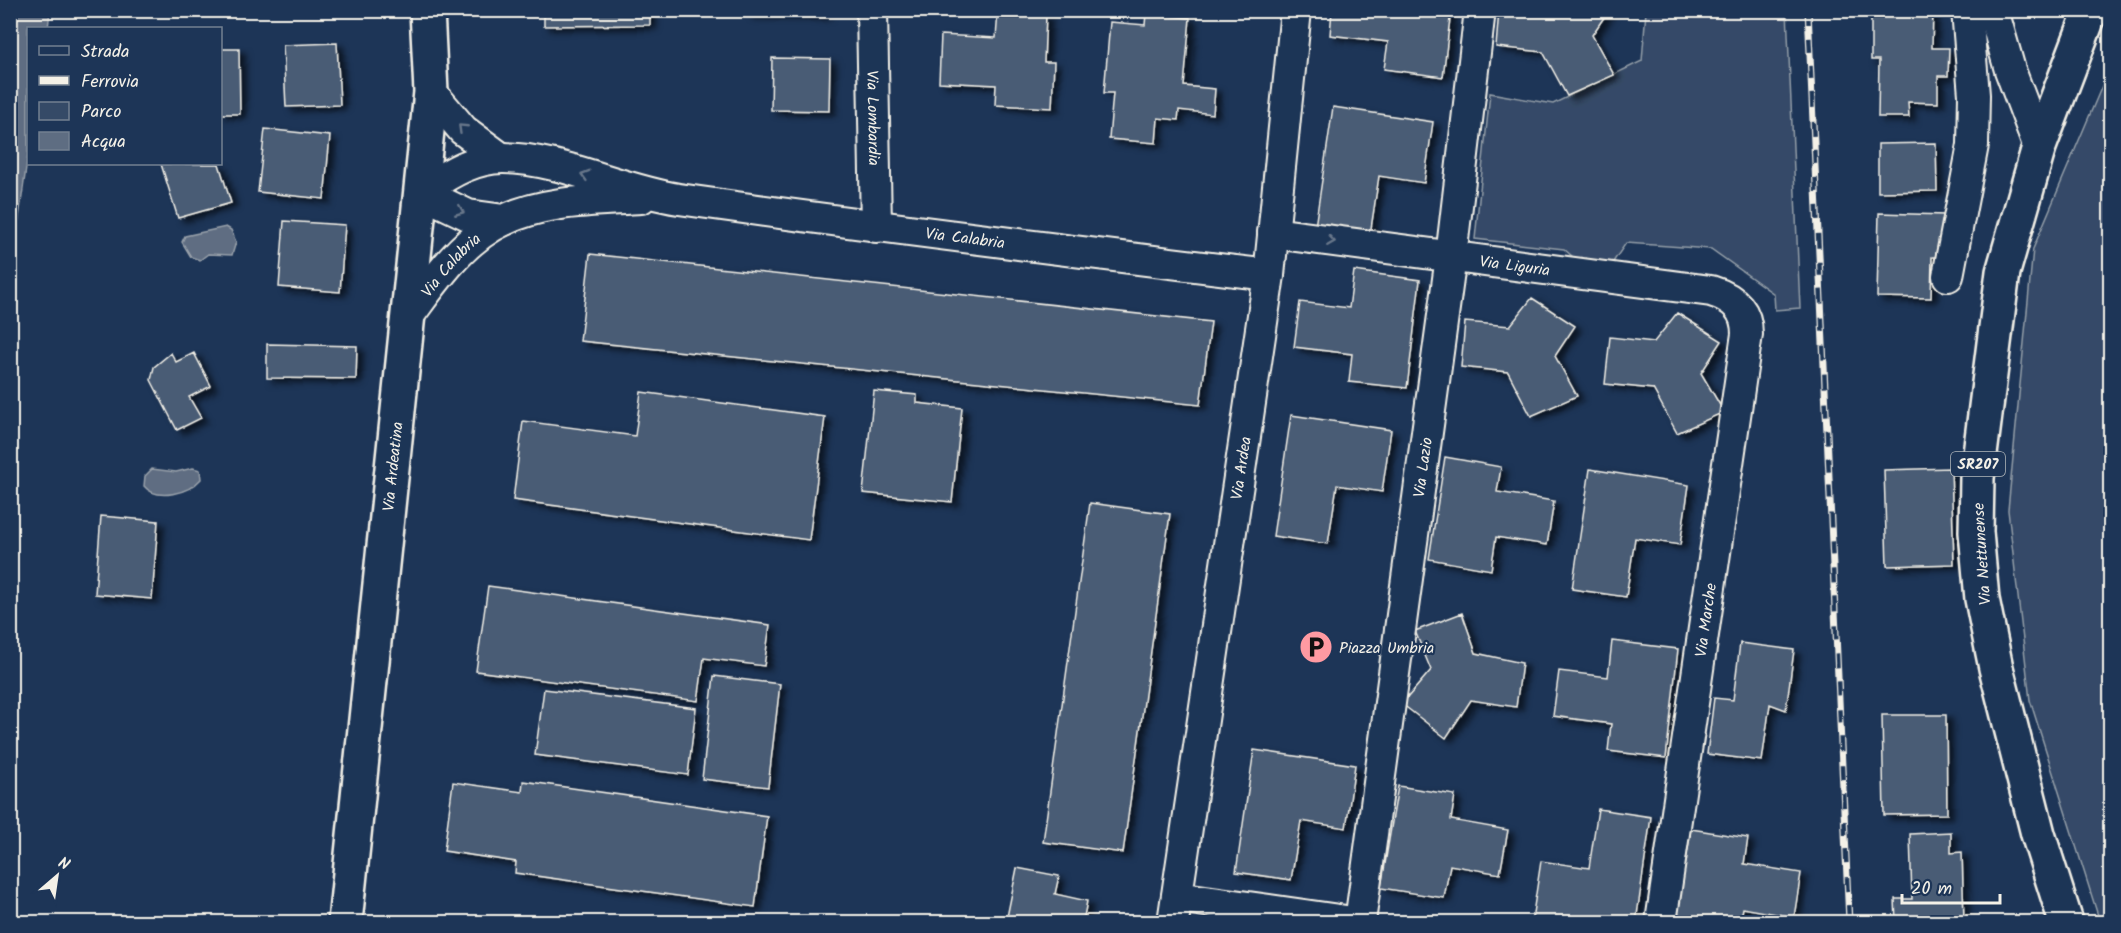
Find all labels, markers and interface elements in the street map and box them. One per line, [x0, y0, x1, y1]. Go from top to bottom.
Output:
legend [27, 27, 222, 165]
text: Strada [81, 38, 129, 67]
text: Ferrovia [81, 68, 139, 97]
street label: Via Lombardia [859, 70, 886, 166]
text: Parco [81, 98, 121, 127]
one-way arrow [459, 125, 470, 136]
text: Acqua [81, 128, 126, 157]
one-way arrow [580, 170, 591, 182]
one-way arrow [454, 204, 465, 217]
street label: Via Calabria [924, 221, 1006, 256]
street label: Via Calabria [415, 227, 487, 303]
one-way arrow [1326, 235, 1336, 247]
street label: Via Liguria [1478, 249, 1551, 284]
street label: Via Ardeatina [377, 421, 411, 513]
street label: Via Ardea [1225, 435, 1259, 502]
street label: Via Lazio [1407, 436, 1440, 499]
road number: SR207 [1951, 452, 2005, 476]
street label: Via Nettunense [1966, 502, 1999, 606]
street label: Via Marche [1689, 582, 1724, 659]
parking icon: Piazza Umbria [1298, 629, 1334, 665]
place label: Piazza Umbria [1339, 636, 1434, 661]
north arrow [27, 846, 87, 906]
text: N [53, 851, 74, 878]
scale bar [1902, 867, 2000, 905]
text: 20 m [1911, 875, 1952, 904]

